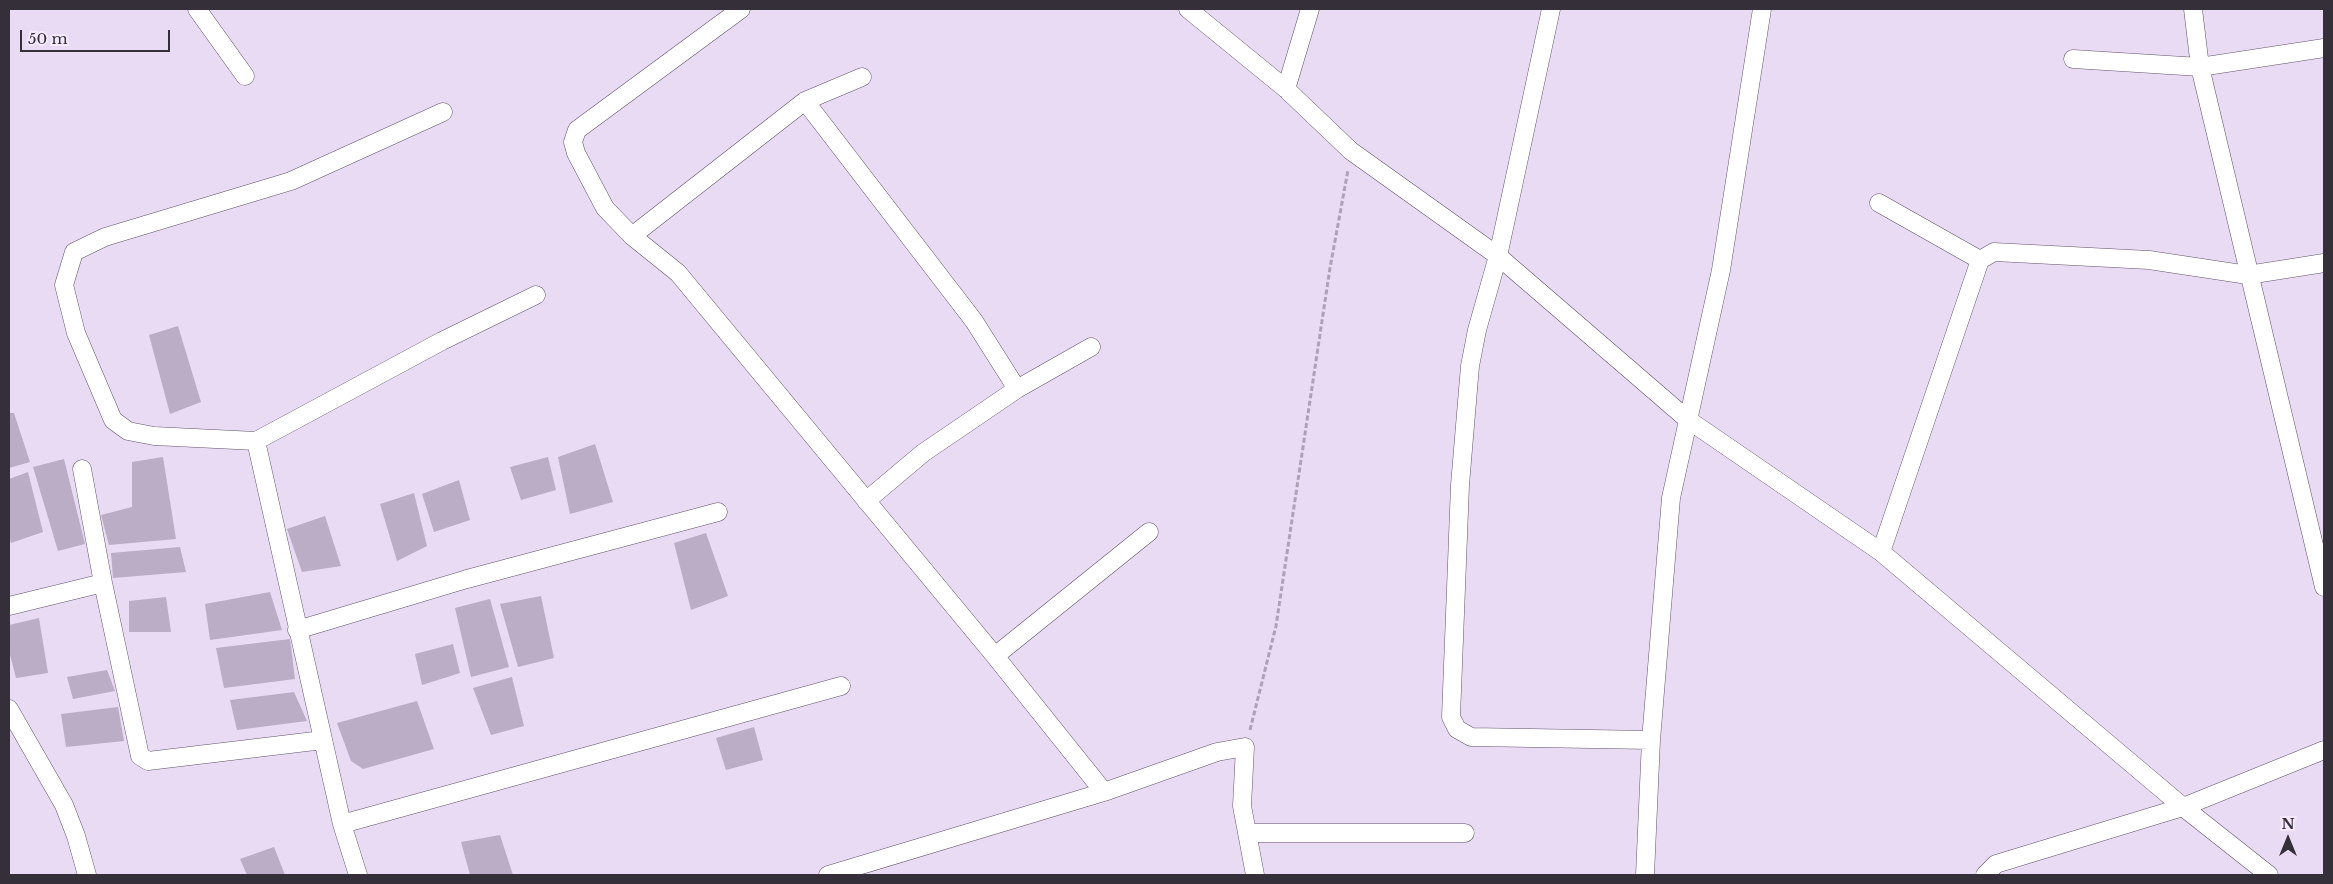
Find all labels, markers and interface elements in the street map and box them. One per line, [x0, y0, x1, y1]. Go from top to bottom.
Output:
scale bar [22, 20, 172, 52]
text: 50 m [28, 29, 68, 48]
north arrow [2263, 814, 2313, 864]
text: N [2281, 815, 2295, 833]

